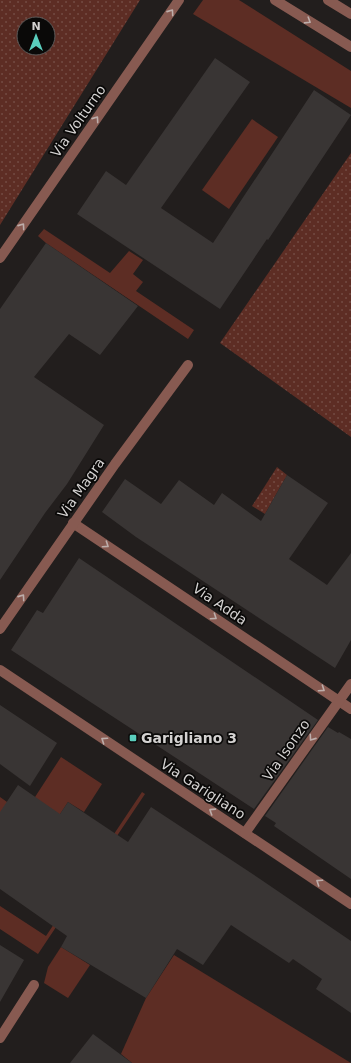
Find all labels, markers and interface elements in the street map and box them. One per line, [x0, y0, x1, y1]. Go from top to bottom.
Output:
one-way arrow [166, 9, 174, 16]
north arrow [16, 16, 56, 56]
one-way arrow [304, 16, 311, 23]
text: N [31, 20, 41, 33]
street label: Via Volturno [47, 82, 109, 160]
one-way arrow [91, 116, 99, 123]
one-way arrow [17, 223, 24, 230]
street label: Via Magra [54, 455, 108, 521]
one-way arrow [102, 540, 109, 548]
street label: Via Adda [190, 580, 250, 628]
one-way arrow [17, 594, 24, 601]
one-way arrow [210, 612, 217, 620]
one-way arrow [318, 684, 325, 692]
street label: Via Isonzo [259, 716, 313, 784]
place label: Garigliano 3 [141, 730, 237, 746]
marker: Garigliano 3 [128, 733, 138, 743]
one-way arrow [310, 734, 317, 741]
one-way arrow [101, 737, 108, 744]
street label: Via Garigliano [158, 756, 248, 822]
one-way arrow [210, 809, 217, 816]
one-way arrow [316, 880, 323, 887]

